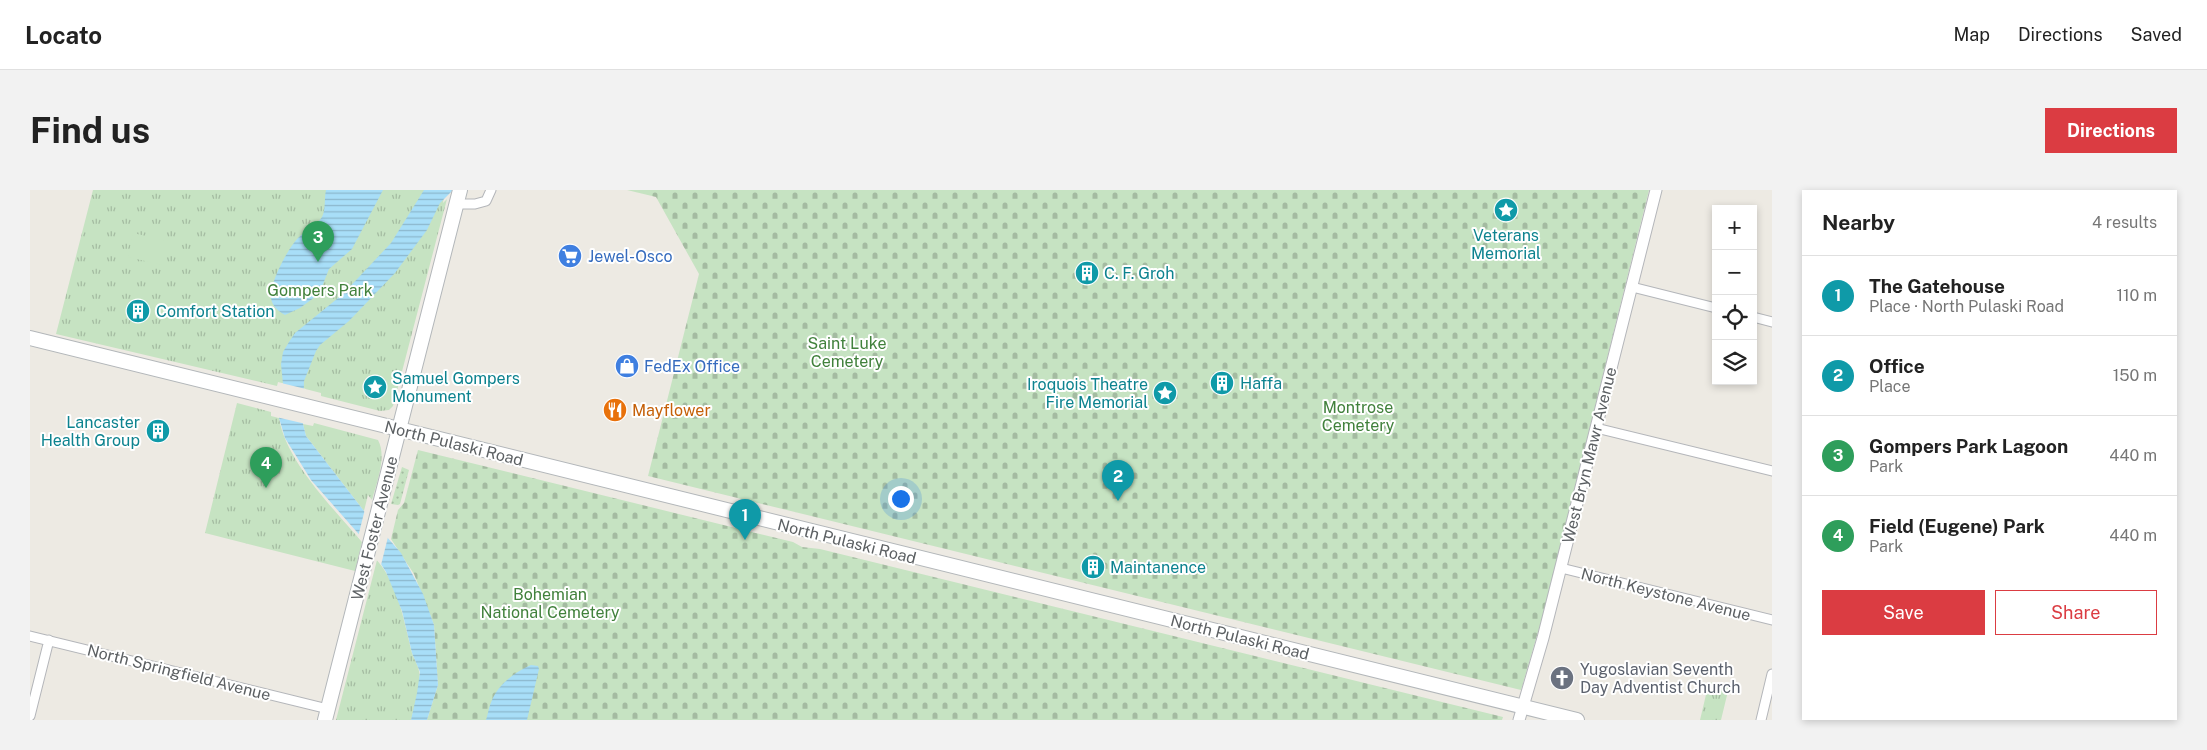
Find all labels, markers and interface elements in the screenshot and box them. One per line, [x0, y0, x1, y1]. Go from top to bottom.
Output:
text: Locato [25, 21, 102, 49]
text: Map [1953, 24, 1990, 45]
text: Directions [2018, 24, 2103, 45]
text: Saved [2131, 24, 2182, 45]
button: Directions [2045, 108, 2177, 153]
text: Find us [30, 110, 150, 151]
place icon: Veterans Memorial [1493, 197, 1519, 223]
map controls [1712, 205, 1757, 385]
button: + [1712, 205, 1757, 250]
text: Nearby [1822, 210, 1895, 235]
text: 4 results [2092, 213, 2157, 232]
pin: 3 [302, 221, 334, 262]
place label: Veterans Memorial [1471, 226, 1541, 263]
supermarket icon: Jewel-Osco [557, 243, 583, 269]
place label: Jewel-Osco [588, 247, 673, 266]
button: − [1712, 250, 1757, 295]
building icon: C. F. Groh [1074, 260, 1100, 286]
place label: C. F. Groh [1104, 264, 1174, 283]
text: The Gatehouse [1869, 275, 2005, 297]
park label: Gompers Park [267, 281, 373, 300]
text: 1 [1835, 286, 1841, 305]
text: 110 m [2116, 286, 2157, 305]
button: locate [1712, 295, 1757, 340]
text: Place · North Pulaski Road [1869, 297, 2064, 316]
building icon: Comfort Station [125, 298, 151, 324]
place label: Comfort Station [156, 302, 275, 321]
park label: Saint Luke Cemetery [808, 334, 886, 371]
button: layers [1712, 340, 1757, 385]
shop icon: FedEx Office [614, 353, 640, 379]
text: Office [1869, 355, 1925, 377]
place label: FedEx Office [644, 357, 740, 376]
street label: West Bryn Mawr Avenue [1558, 365, 1621, 545]
text: 2 [1833, 366, 1843, 385]
text: 150 m [2113, 366, 2157, 385]
place label: Samuel Gompers Monument [392, 369, 520, 406]
building icon: Haffa [1209, 370, 1235, 396]
place icon: Samuel Gompers Monument [362, 374, 388, 400]
place label: Haffa [1240, 374, 1282, 393]
place label: Iroquois Theatre Fire Memorial [1027, 375, 1148, 412]
text: Place [1869, 377, 1911, 396]
place icon: Iroquois Theatre Fire Memorial [1152, 380, 1178, 406]
restaurant icon: Mayflower [602, 397, 628, 423]
park label: Montrose Cemetery [1322, 398, 1395, 435]
place label: Mayflower [632, 401, 711, 420]
place label: Lancaster Health Group [41, 413, 140, 450]
street label: North Pulaski Road [383, 417, 525, 470]
building icon: Lancaster Health Group [145, 418, 171, 444]
text: Gompers Park Lagoon [1869, 435, 2068, 457]
text: 3 [1833, 446, 1843, 465]
text: 440 m [2109, 446, 2157, 465]
pin: 4 [250, 447, 282, 488]
street label: West Foster Avenue [347, 454, 402, 602]
text: Park [1869, 457, 1903, 476]
pin: 2 [1102, 460, 1134, 501]
your location [888, 486, 914, 512]
pin: 1 [729, 499, 761, 540]
street label: North Pulaski Road [776, 515, 918, 568]
text: Field (Eugene) Park [1869, 515, 2045, 537]
text: 4 [1833, 526, 1843, 545]
text: 440 m [2109, 526, 2157, 545]
text: Park [1869, 537, 1903, 556]
building icon: Maintanence [1080, 554, 1106, 580]
place label: Maintanence [1110, 558, 1206, 577]
street label: North Keystone Avenue [1579, 564, 1753, 625]
park label: Bohemian National Cemetery [480, 585, 620, 622]
button: Save [1822, 590, 1985, 635]
button: Share [1995, 590, 2157, 635]
street label: North Pulaski Road [1169, 611, 1311, 664]
street label: North Springfield Avenue [85, 640, 273, 704]
place label: Yugoslavian Seventh Day Adventist Church [1580, 660, 1740, 697]
church icon: Yugoslavian Seventh Day Adventist Church [1549, 665, 1575, 691]

